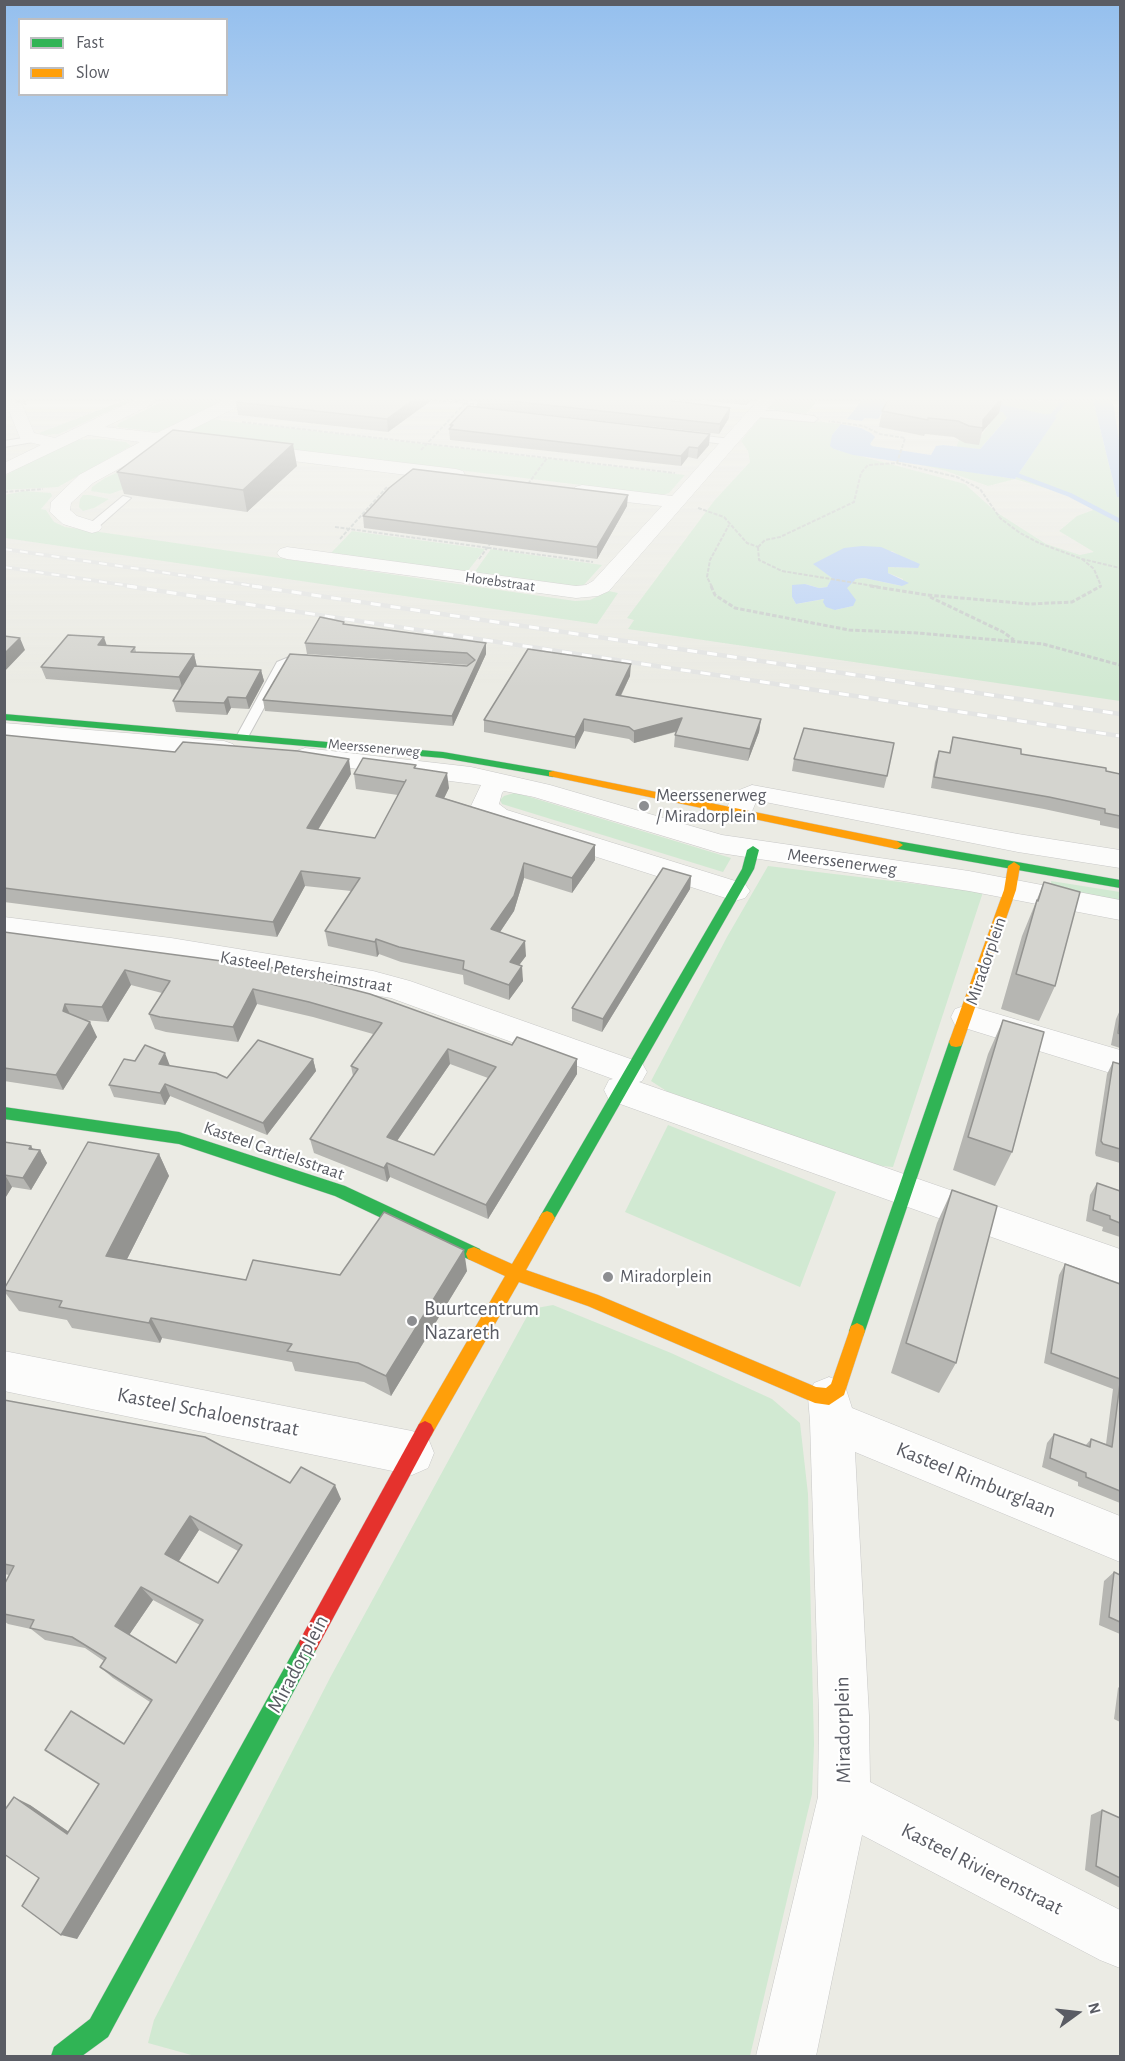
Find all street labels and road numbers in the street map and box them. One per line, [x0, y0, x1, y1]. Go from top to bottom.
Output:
street label: Horebstraat [464, 568, 536, 596]
street label: Meerssenerweg [327, 735, 421, 761]
street label: Meerssenerweg [786, 844, 898, 880]
street label: Miradorplein [961, 914, 1011, 1008]
street label: Kasteel Petersheimstraat [218, 946, 394, 998]
street label: Kasteel Cartielsstraat [201, 1117, 347, 1185]
street label: Kasteel Schaloenstraat [115, 1382, 301, 1442]
street label: Kasteel Rimburglaan [892, 1436, 1060, 1524]
street label: Miradorplein [262, 1611, 334, 1717]
street label: Miradorplein [829, 1676, 857, 1784]
street label: Kasteel Rivierenstraat [897, 1817, 1067, 1921]

